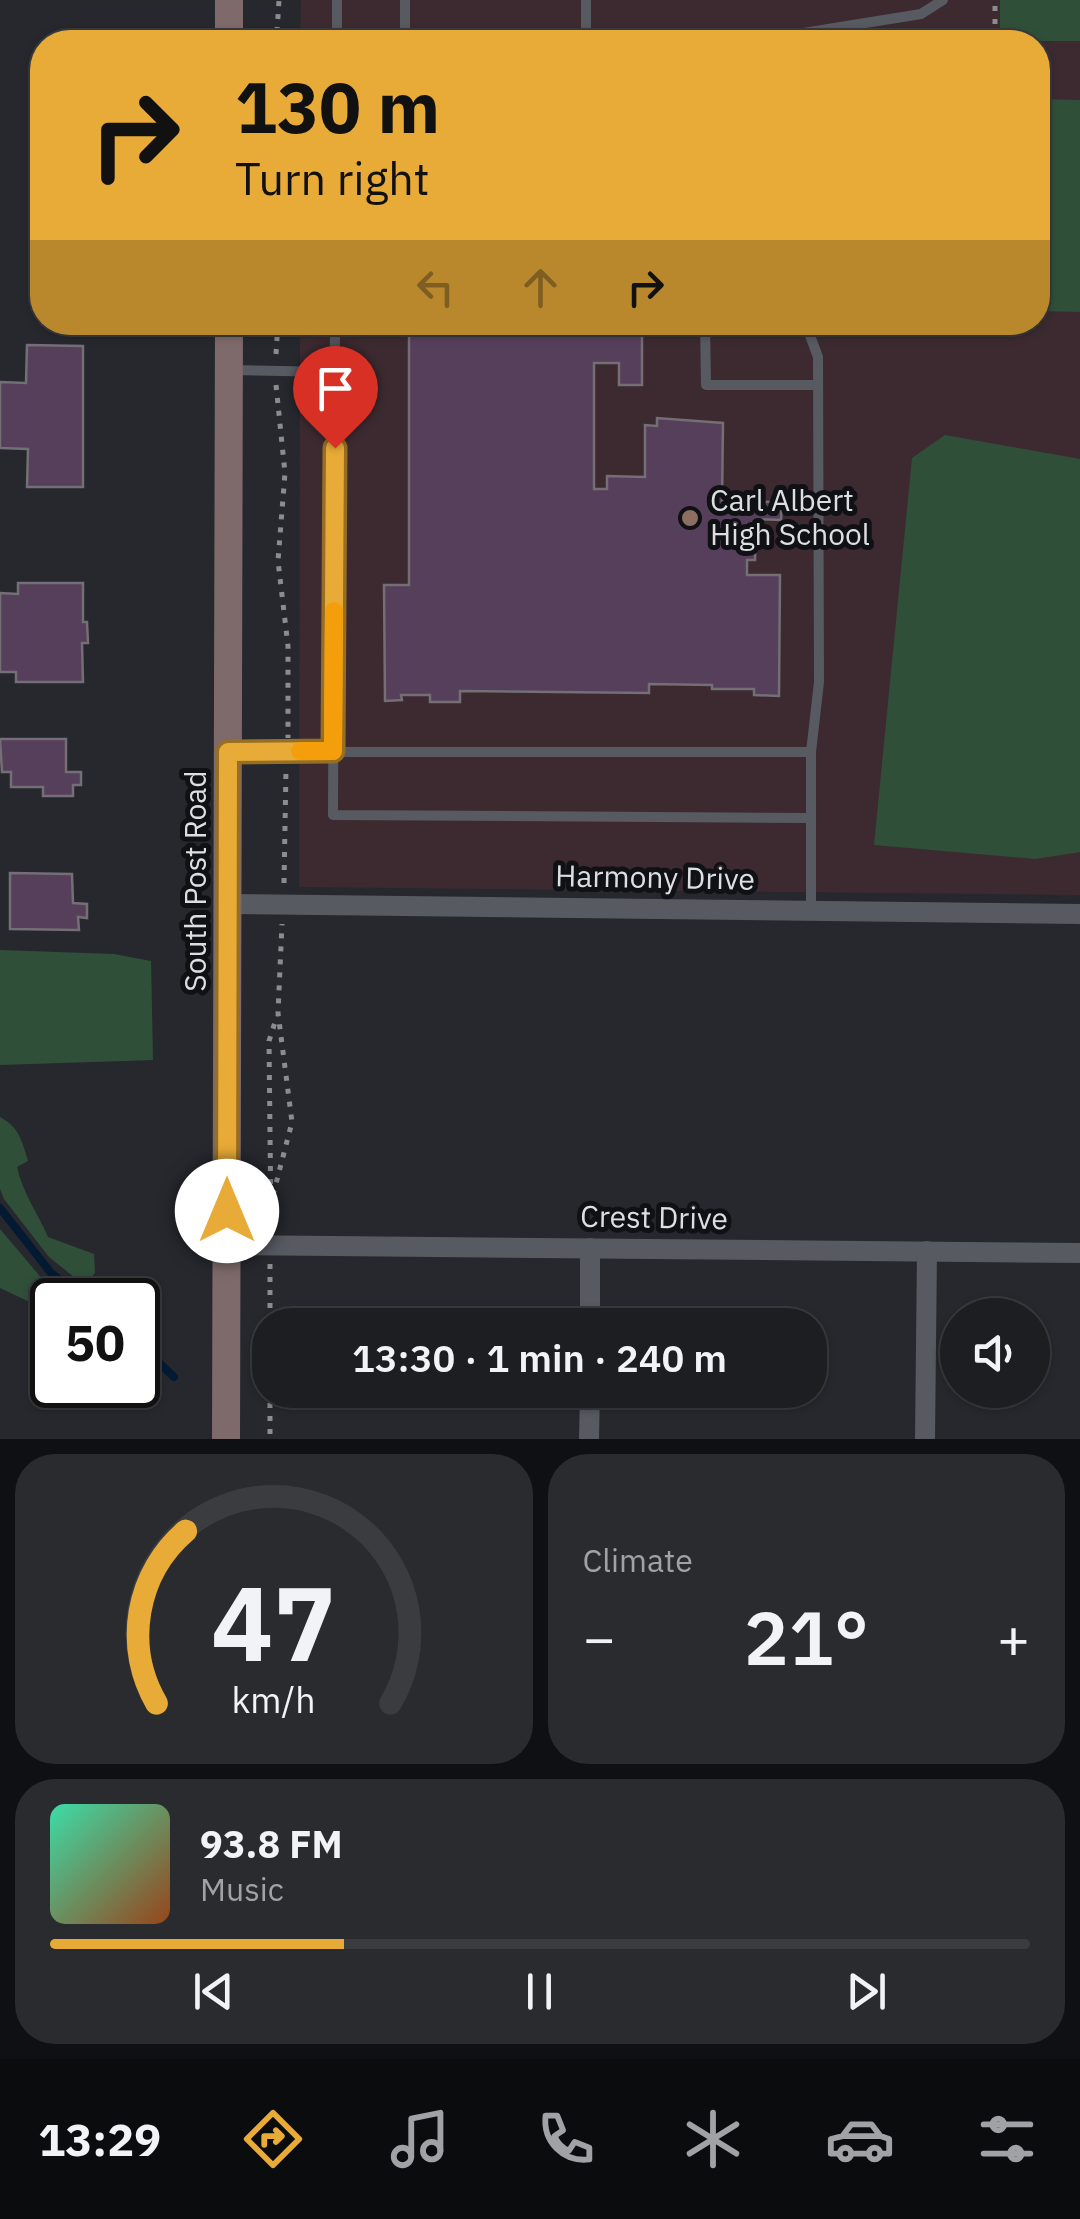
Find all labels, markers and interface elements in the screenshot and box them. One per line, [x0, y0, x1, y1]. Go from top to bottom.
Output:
text: 130 m [235, 61, 440, 152]
icon: right [70, 70, 200, 200]
text: Turn right [235, 149, 430, 207]
icon: left [408, 260, 463, 315]
icon: ahead [513, 260, 568, 315]
icon: right [618, 260, 673, 315]
pin [293, 346, 378, 449]
icon: arrive [308, 361, 363, 416]
place label: Carl Albert High School [710, 480, 870, 553]
marker: Carl Albert High School [679, 507, 701, 529]
street label: South Post Road [175, 770, 214, 992]
street label: Harmony Drive [555, 855, 755, 898]
position arrow [175, 1159, 279, 1263]
street label: Crest Drive [580, 1196, 728, 1237]
speed limit sign: 50 [30, 1278, 160, 1408]
map controls [940, 1298, 1050, 1408]
button: sound [940, 1298, 1050, 1408]
text: 13:30 · 1 min · 240 m [352, 1333, 727, 1382]
text: Climate [583, 1539, 693, 1581]
text: 47 [211, 1554, 336, 1690]
text: 21° [744, 1588, 869, 1686]
text: − [583, 1602, 616, 1673]
text: + [997, 1602, 1030, 1673]
text: km/h [232, 1676, 316, 1723]
text: 93.8 FM [200, 1819, 343, 1868]
text: Music [200, 1868, 284, 1910]
icon: previous [186, 1964, 241, 2019]
icon: pause [512, 1964, 567, 2019]
icon: next [839, 1964, 894, 2019]
icon: directions [238, 2104, 308, 2174]
icon: music [385, 2104, 455, 2174]
icon: phone [531, 2104, 601, 2174]
icon: climate [678, 2104, 748, 2174]
icon: car [825, 2104, 895, 2174]
icon: filters [972, 2104, 1042, 2174]
text: 13:29 [38, 2110, 161, 2168]

